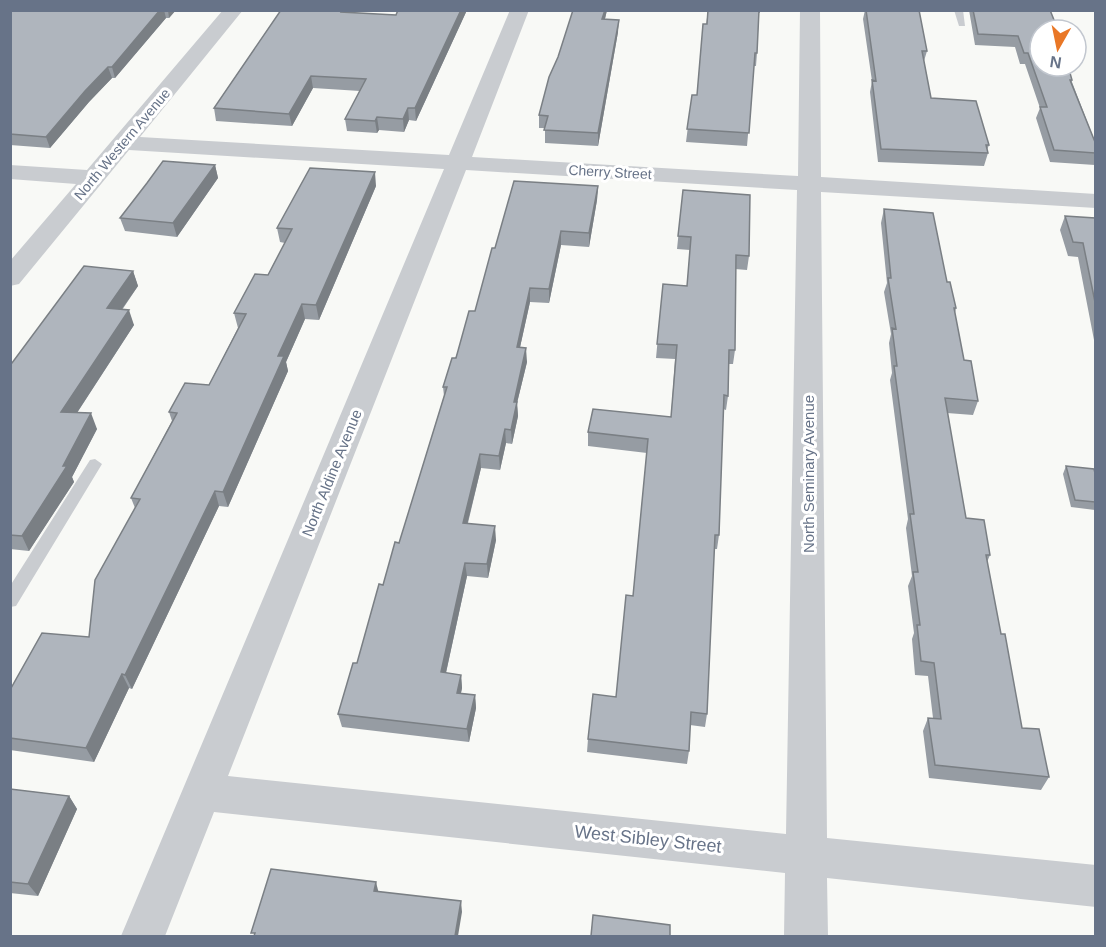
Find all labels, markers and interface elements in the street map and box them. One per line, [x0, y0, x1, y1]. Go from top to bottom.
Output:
north arrow [1028, 18, 1088, 78]
text: N [1049, 53, 1063, 72]
street label: North Western Avenue [71, 85, 173, 203]
street label: Cherry Street [568, 162, 652, 182]
street label: North Seminary Avenue [800, 395, 817, 553]
street label: North Aldine Avenue [298, 407, 365, 539]
street label: West Sibley Street [573, 821, 723, 857]

